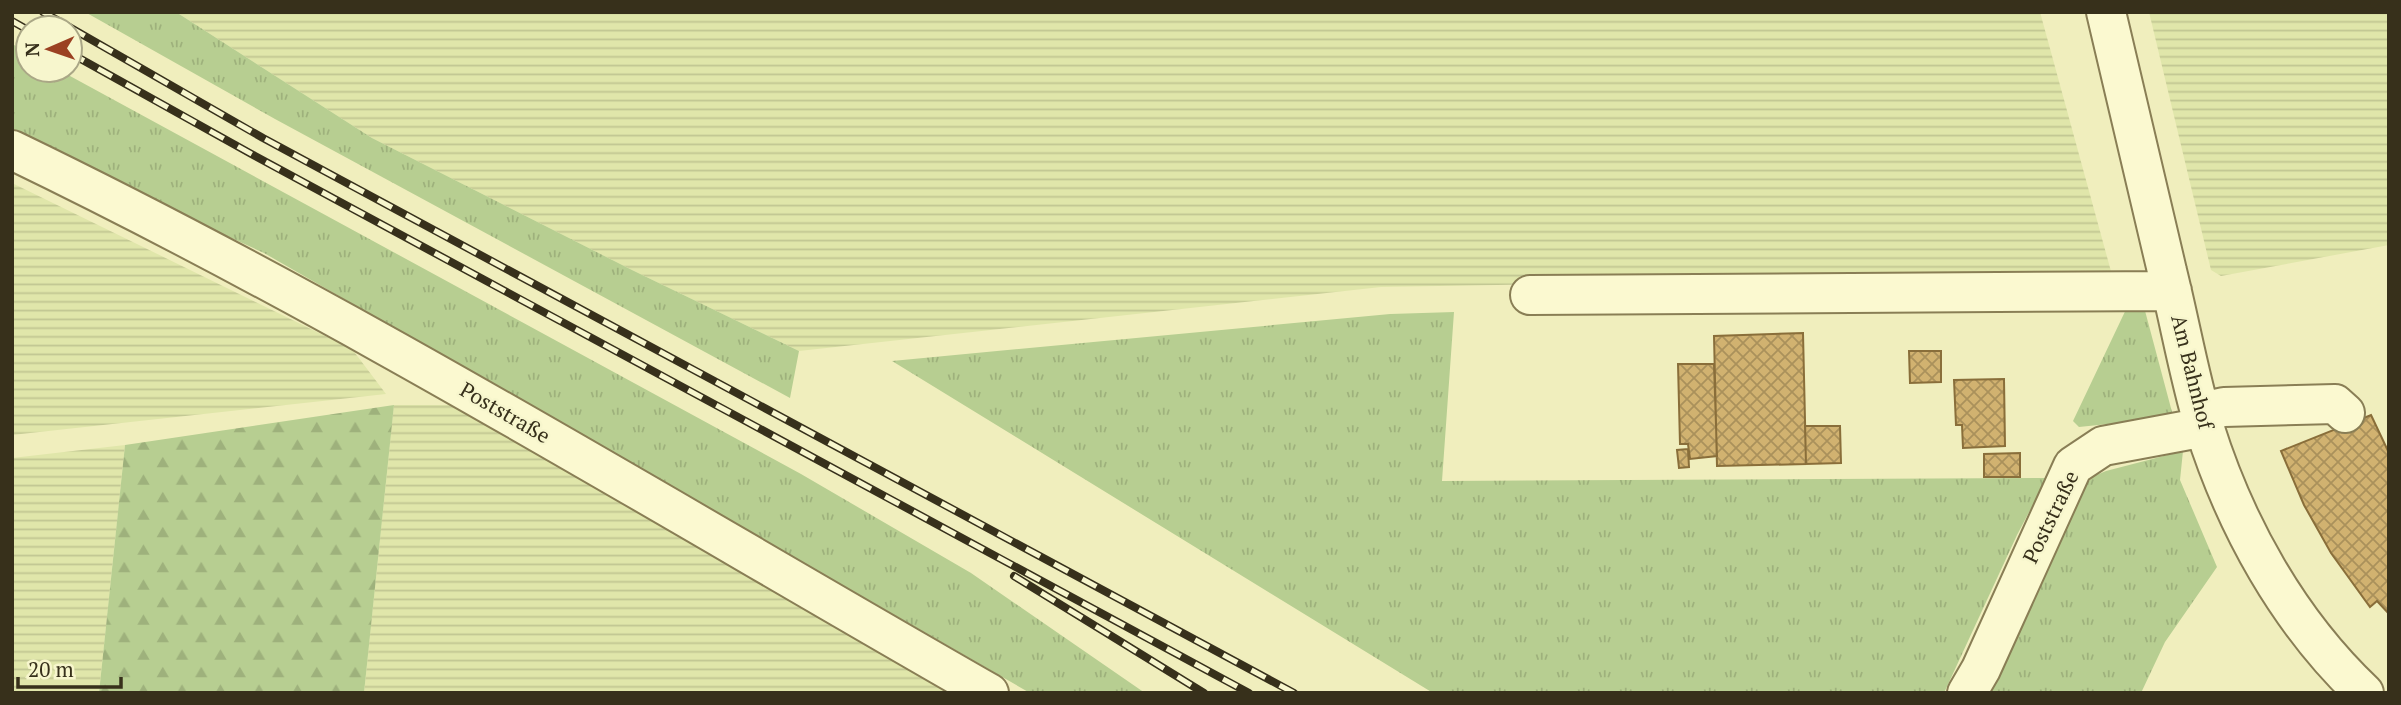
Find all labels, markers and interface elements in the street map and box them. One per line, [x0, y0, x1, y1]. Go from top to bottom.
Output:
north arrow [14, 14, 84, 84]
text: N [19, 41, 44, 57]
street label: Am Bahnhof [2165, 312, 2221, 434]
street label: Poststraße [455, 375, 556, 449]
street label: Poststraße [2016, 466, 2085, 568]
scale bar [18, 646, 121, 690]
text: 20 m [28, 655, 74, 683]

